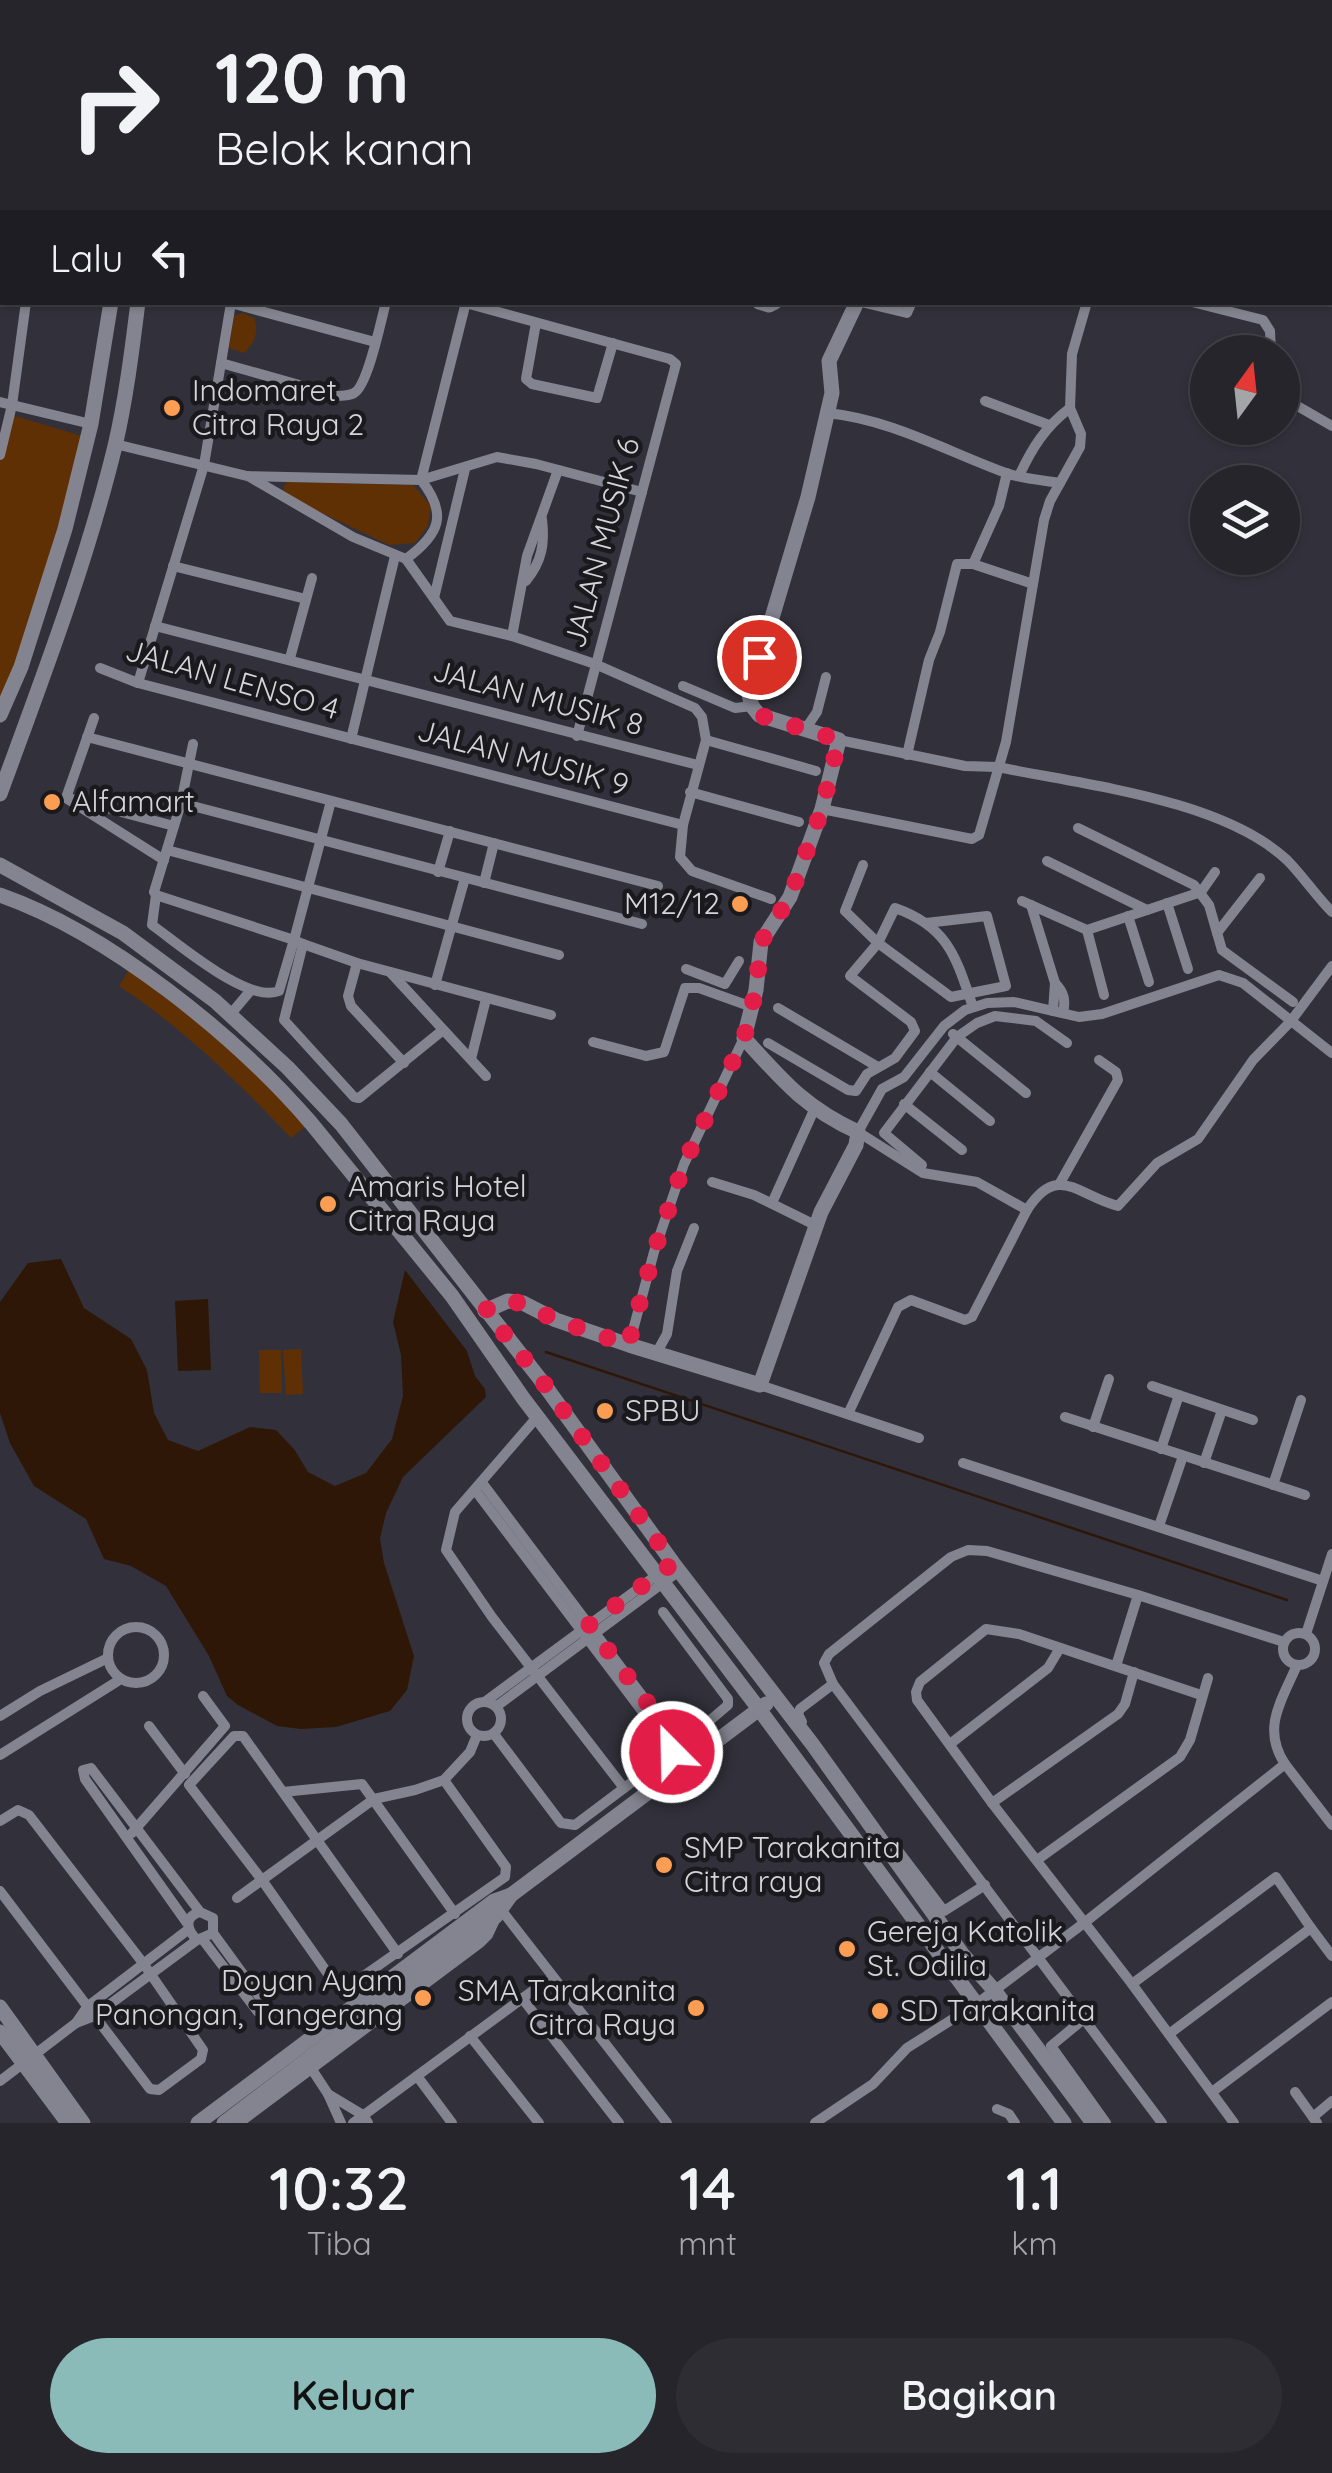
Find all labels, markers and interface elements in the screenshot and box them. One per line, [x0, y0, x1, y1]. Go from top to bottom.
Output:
text: 120 m [215, 33, 409, 121]
icon: right [50, 40, 180, 170]
text: Belok kanan [215, 120, 474, 176]
icon: left [143, 230, 198, 285]
text: Lalu [50, 234, 123, 282]
north arrow [1190, 335, 1300, 445]
map controls [1190, 335, 1300, 575]
place label: Indomaret Citra Raya 2 [192, 371, 364, 443]
marker: Indomaret Citra Raya 2 [161, 397, 183, 419]
street label: JALAN MUSIK 6 [555, 433, 647, 652]
button: layers [1190, 465, 1300, 575]
pin [717, 615, 802, 700]
street label: JALAN LENSO 4 [121, 630, 343, 728]
icon: arrive [732, 630, 787, 685]
street label: JALAN MUSIK 8 [429, 651, 648, 743]
street label: JALAN MUSIK 9 [414, 711, 633, 803]
place label: Alfamart [72, 782, 195, 820]
marker: Alfamart [41, 791, 63, 813]
place label: M12/12 [624, 884, 720, 922]
marker: M12/12 [729, 893, 751, 915]
place label: Amaris Hotel Citra Raya [348, 1167, 527, 1239]
marker: Amaris Hotel Citra Raya [317, 1193, 339, 1215]
place label: SPBU [625, 1391, 701, 1429]
marker: SPBU [594, 1400, 616, 1422]
position arrow [620, 1700, 724, 1804]
place label: SMP Tarakanita Citra raya [684, 1828, 901, 1900]
marker: SMP Tarakanita Citra raya [653, 1854, 675, 1876]
place label: Gereja Katolik St. Odilia [867, 1912, 1063, 1984]
marker: Gereja Katolik St. Odilia [836, 1938, 858, 1960]
place label: Doyan Ayam Panongan, Tangerang [95, 1961, 403, 2033]
place label: SMA Tarakanita Citra Raya [458, 1971, 676, 2043]
marker: Doyan Ayam Panongan, Tangerang [412, 1987, 434, 2009]
place label: SD Tarakanita [900, 1991, 1096, 2029]
marker: SMA Tarakanita Citra Raya [685, 1997, 707, 2019]
marker: SD Tarakanita [869, 2000, 891, 2022]
text: 10:32 [269, 2150, 409, 2225]
text: 14 [679, 2150, 736, 2225]
text: 1.1 [1006, 2150, 1063, 2225]
text: Tiba [307, 2223, 372, 2263]
text: mnt [678, 2223, 737, 2263]
text: km [1011, 2223, 1058, 2263]
button: Keluar [50, 2338, 656, 2453]
button: Bagikan [676, 2338, 1282, 2453]

